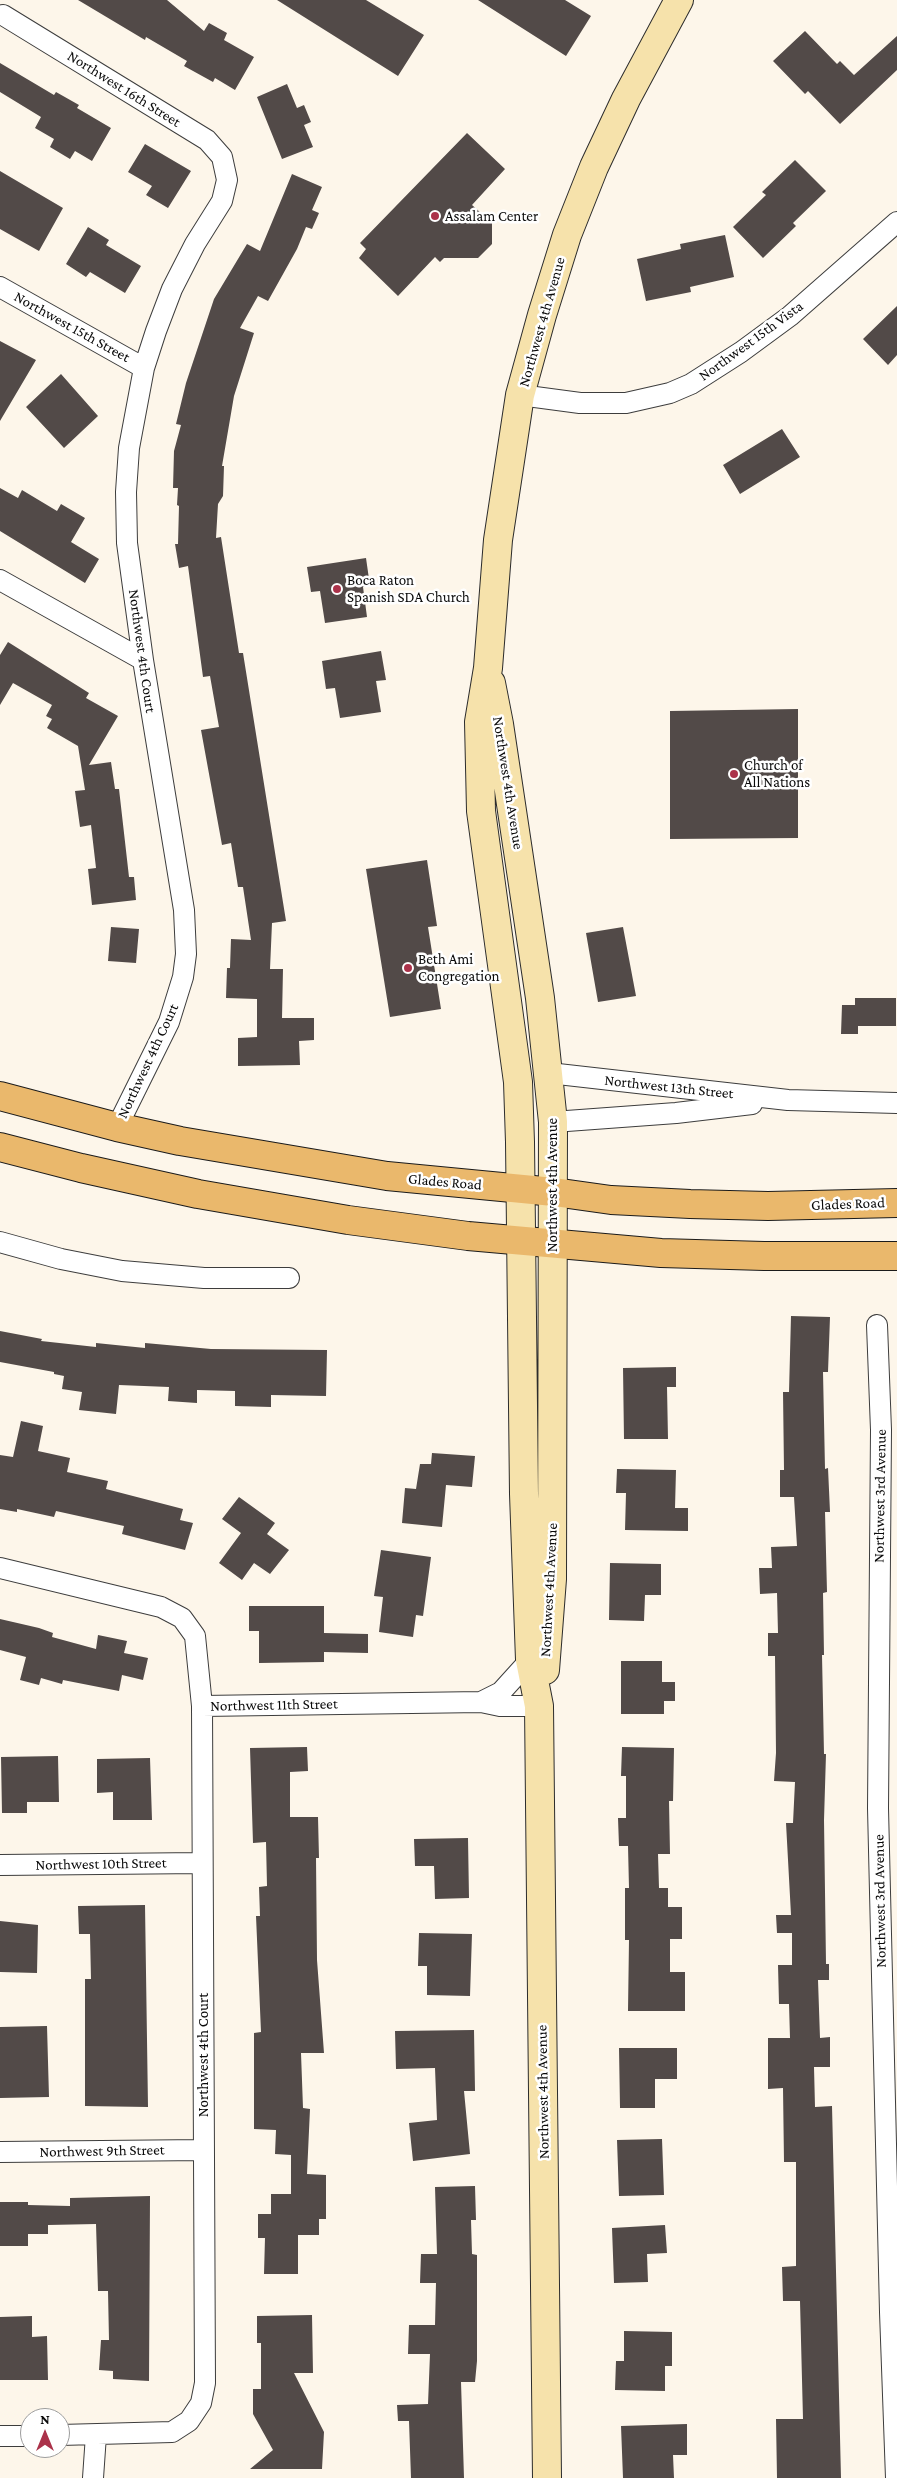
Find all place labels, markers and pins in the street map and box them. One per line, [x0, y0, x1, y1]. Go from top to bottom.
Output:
place label: Assalam Center [445, 207, 538, 225]
marker: Assalam Center [429, 210, 441, 222]
place label: Boca Raton Spanish SDA Church [347, 571, 470, 606]
marker: Boca Raton Spanish SDA Church [331, 583, 343, 595]
place label: Church of All Nations [744, 756, 810, 791]
marker: Church of All Nations [728, 768, 740, 780]
place label: Beth Ami Congregation [418, 950, 500, 985]
marker: Beth Ami Congregation [402, 962, 414, 974]

